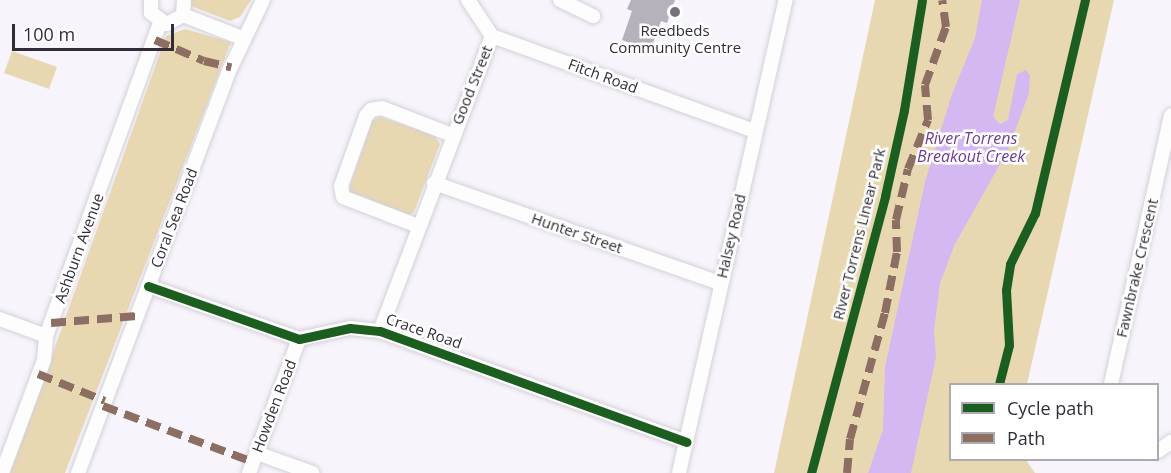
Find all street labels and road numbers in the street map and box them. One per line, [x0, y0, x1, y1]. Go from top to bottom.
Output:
street label: Good Street [448, 43, 496, 127]
street label: Fitch Road [566, 55, 640, 97]
street label: River Torrens Linear Park [829, 146, 889, 322]
street label: Coral Sea Road [147, 166, 201, 270]
street label: Ashburn Avenue [51, 191, 107, 305]
street label: Halsey Road [713, 192, 749, 280]
street label: Fawnbrake Crescent [1112, 197, 1162, 339]
street label: Hunter Street [529, 209, 625, 257]
street label: Crace Road [384, 310, 464, 352]
street label: Howden Road [248, 357, 300, 455]

